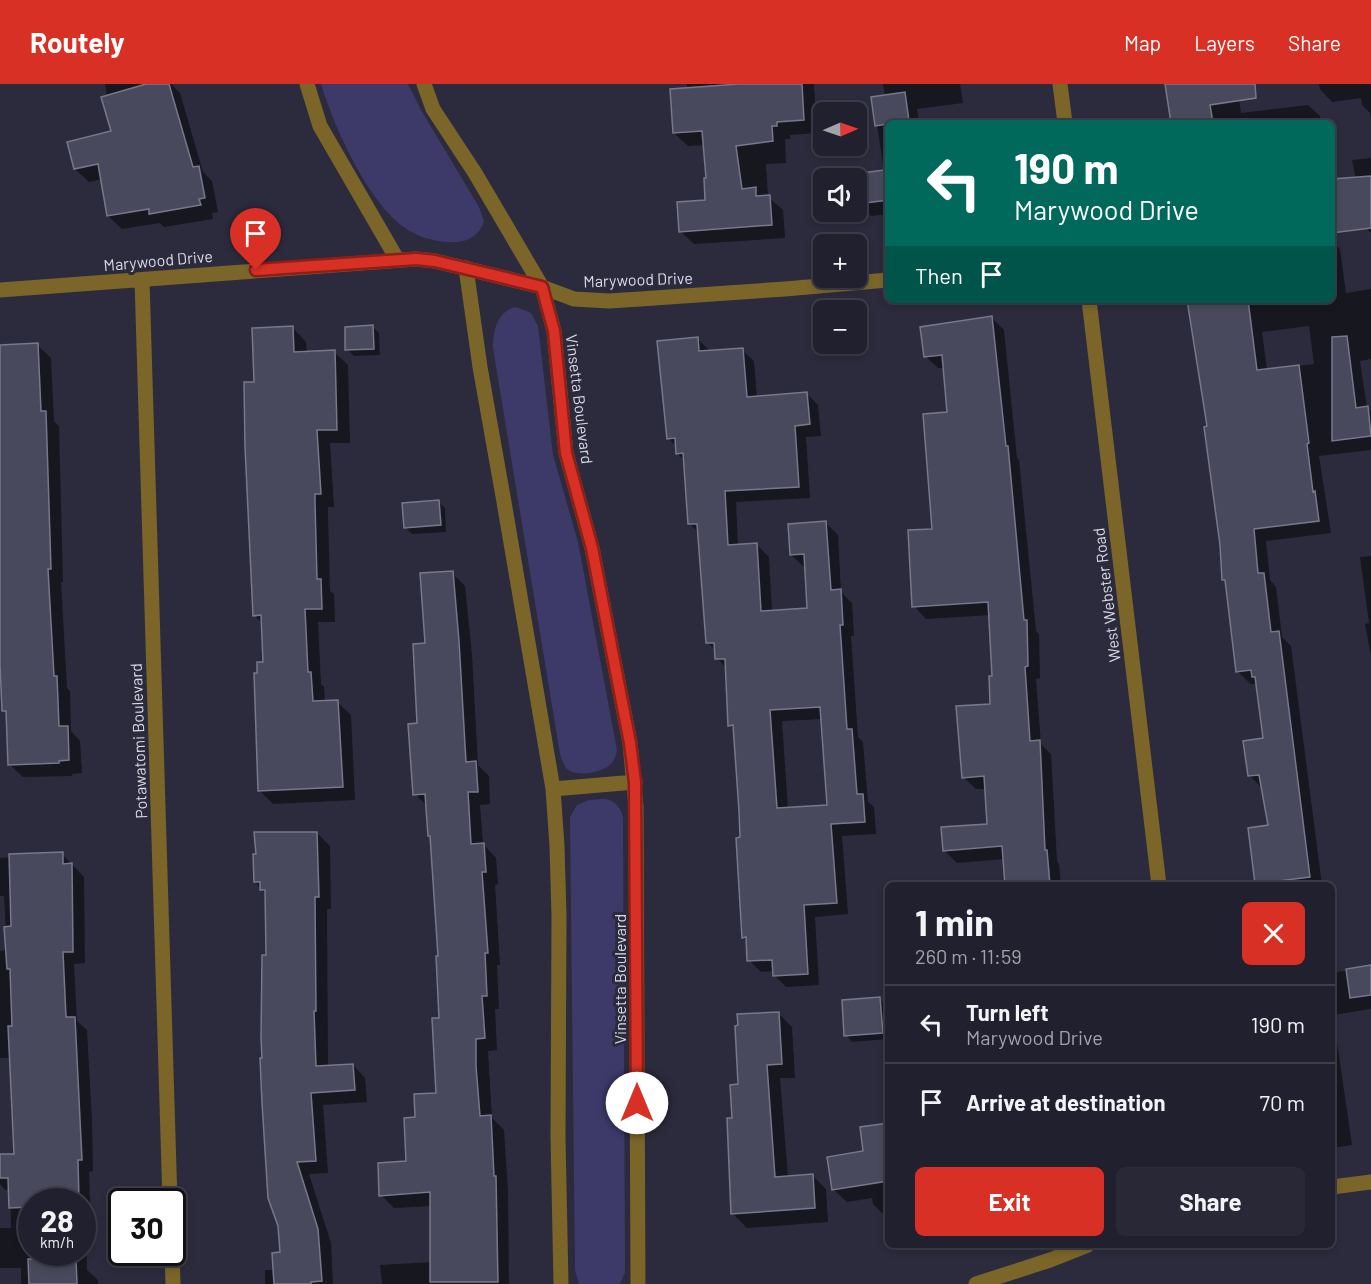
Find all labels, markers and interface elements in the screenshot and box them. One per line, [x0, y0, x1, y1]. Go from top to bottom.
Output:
text: Routely [30, 25, 125, 59]
text: Map [1124, 30, 1161, 55]
text: Layers [1194, 30, 1255, 55]
text: Share [1288, 30, 1341, 55]
north arrow [813, 102, 867, 156]
map controls [813, 102, 867, 354]
text: 190 m [1014, 142, 1119, 192]
icon: left [915, 144, 993, 222]
button: sound [813, 168, 867, 222]
text: Marywood Drive [1014, 193, 1199, 225]
pin [230, 208, 281, 270]
icon: arrive [239, 217, 272, 250]
button: + [813, 234, 867, 288]
street label: Marywood Drive [103, 246, 213, 274]
icon: arrive [975, 258, 1008, 291]
text: Then [915, 262, 963, 288]
street label: Marywood Drive [583, 268, 693, 290]
button: − [813, 300, 867, 354]
street label: Vinsetta Boulevard [563, 333, 597, 465]
street label: West Webster Road [1088, 527, 1124, 663]
street label: Potawatomi Boulevard [126, 663, 150, 819]
text: 1 min [915, 900, 994, 943]
button: close [1242, 902, 1305, 965]
street label: Vinsetta Boulevard [610, 914, 629, 1044]
text: 260 m · 11:59 [915, 944, 1022, 968]
text: Turn left [966, 999, 1049, 1025]
icon: left [915, 1008, 948, 1041]
text: 190 m [1251, 1011, 1305, 1037]
text: Marywood Drive [966, 1025, 1103, 1049]
position arrow [605, 1071, 669, 1135]
icon: arrive [915, 1086, 948, 1119]
text: Arrive at destination [966, 1089, 1165, 1115]
text: 70 m [1260, 1089, 1305, 1115]
button: Exit [915, 1167, 1104, 1236]
button: Share [1116, 1167, 1305, 1236]
speed limit sign: 30 [108, 1188, 186, 1266]
text: 28 [40, 1202, 74, 1238]
text: km/h [40, 1233, 74, 1251]

